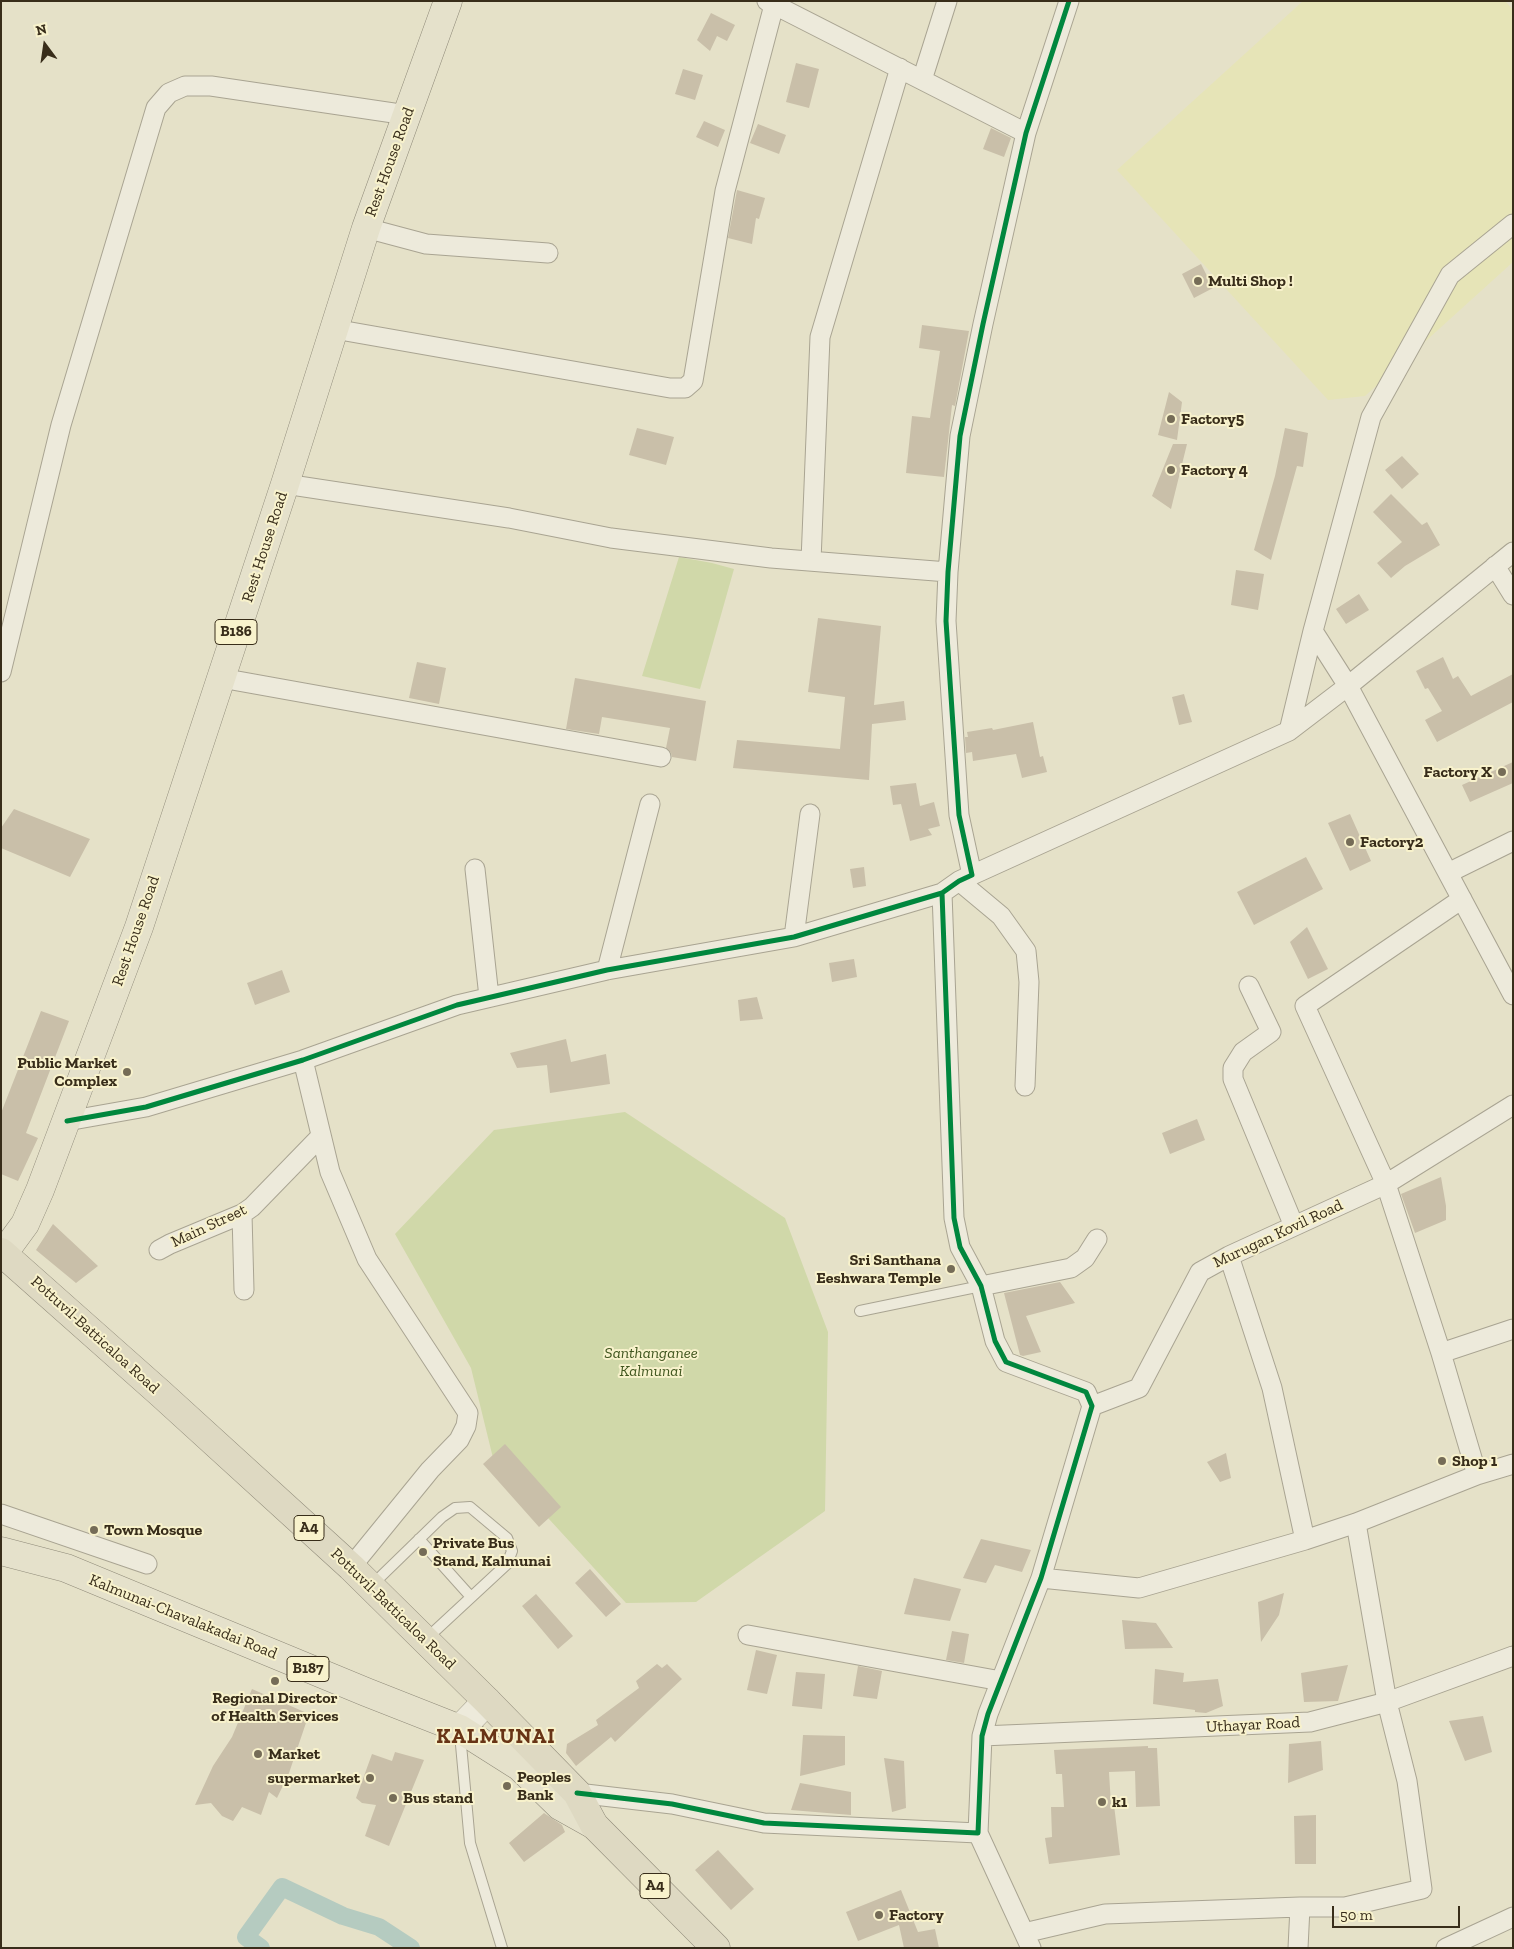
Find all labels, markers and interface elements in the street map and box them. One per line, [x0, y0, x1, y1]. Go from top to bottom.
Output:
north arrow [20, 20, 70, 70]
text: N [34, 20, 48, 39]
street label: Rest House Road [361, 105, 419, 219]
place label: Multi Shop ! [1208, 271, 1293, 291]
marker: Multi Shop ! [1192, 275, 1204, 287]
place label: Factory5 [1181, 409, 1244, 429]
marker: Factory5 [1165, 413, 1177, 425]
place label: Factory 4 [1181, 460, 1248, 480]
marker: Factory 4 [1165, 464, 1177, 476]
street label: Rest House Road [238, 489, 292, 605]
road number: B186 [215, 620, 257, 644]
place label: Factory X [1424, 762, 1492, 782]
marker: Factory X [1496, 766, 1508, 778]
place label: Factory2 [1360, 832, 1423, 852]
marker: Factory2 [1344, 836, 1356, 848]
street label: Rest House Road [108, 873, 164, 989]
place label: Public Market Complex [17, 1053, 117, 1091]
marker: Public Market Complex [121, 1066, 133, 1078]
street label: Murugan Kovil Road [1210, 1196, 1346, 1272]
street label: Main Street [168, 1200, 250, 1252]
place label: Sri Santhana Eeshwara Temple [816, 1250, 941, 1288]
marker: Sri Santhana Eeshwara Temple [945, 1263, 957, 1275]
street label: Pottuvil-Batticaloa Road [27, 1272, 163, 1398]
park label: Santhanganee Kalmunai [604, 1343, 698, 1381]
place label: Shop 1 [1452, 1451, 1497, 1471]
marker: Shop 1 [1436, 1455, 1448, 1467]
road number: A4 [294, 1516, 324, 1540]
place label: Town Mosque [104, 1520, 202, 1540]
marker: Town Mosque [88, 1524, 100, 1536]
place label: Private Bus Stand, Kalmunai [433, 1533, 551, 1571]
street label: Pottuvil-Batticaloa Road [326, 1544, 460, 1674]
marker: Private Bus Stand, Kalmunai [417, 1546, 429, 1558]
street label: Kalmunai-Chavalakadai Road [86, 1570, 280, 1664]
road number: B187 [287, 1656, 329, 1682]
marker: Regional Director of Health Services [269, 1675, 281, 1687]
place label: Regional Director of Health Services [211, 1688, 339, 1726]
street label: Uthayar Road [1205, 1713, 1301, 1737]
district label: KALMUNAI [435, 1724, 557, 1750]
place label: Market [268, 1744, 320, 1764]
marker: Market [252, 1748, 264, 1760]
place label: Peoples Bank [517, 1767, 571, 1805]
place label: supermarket [267, 1768, 360, 1788]
marker: supermarket [364, 1772, 376, 1784]
marker: Peoples Bank [501, 1780, 513, 1792]
place label: Bus stand [403, 1788, 473, 1808]
marker: Bus stand [387, 1792, 399, 1804]
place label: k1 [1112, 1792, 1127, 1812]
marker: k1 [1096, 1796, 1108, 1808]
road number: A4 [640, 1874, 670, 1898]
scale bar [1334, 1896, 1462, 1928]
place label: Factory [889, 1905, 944, 1925]
text: 50 m [1340, 1906, 1373, 1924]
marker: Factory [873, 1909, 885, 1921]

